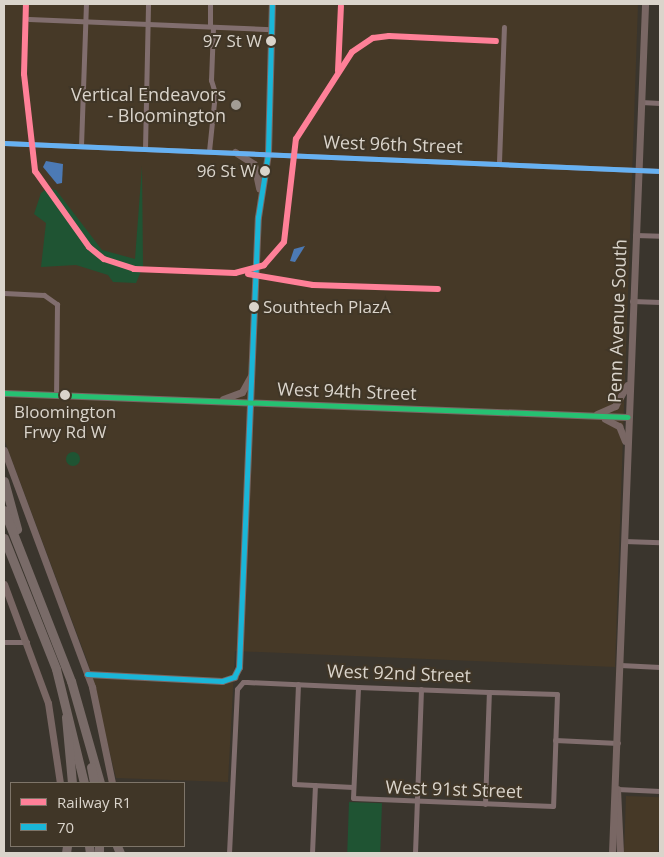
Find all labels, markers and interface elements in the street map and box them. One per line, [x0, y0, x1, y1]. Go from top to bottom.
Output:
place label: 97 St W [203, 31, 262, 51]
marker: 97 St W [266, 36, 276, 46]
place label: Vertical Endeavors - Bloomington [71, 84, 226, 126]
marker: Vertical Endeavors - Bloomington [230, 99, 242, 111]
street label: West 96th Street [323, 131, 463, 157]
place label: 96 St W [197, 161, 256, 181]
marker: 96 St W [260, 166, 270, 176]
street label: Penn Avenue South [603, 239, 631, 403]
place label: Southtech PlazA [263, 297, 391, 317]
marker: Southtech PlazA [249, 302, 259, 312]
street label: West 94th Street [277, 378, 417, 404]
marker: Bloomington Frwy Rd W [60, 390, 70, 400]
place label: Bloomington Frwy Rd W [14, 402, 116, 442]
street label: West 92nd Street [327, 660, 471, 686]
street label: West 91st Street [385, 776, 523, 802]
legend [10, 782, 185, 847]
text: Railway R1 [57, 792, 131, 812]
text: 70 [57, 817, 74, 837]

